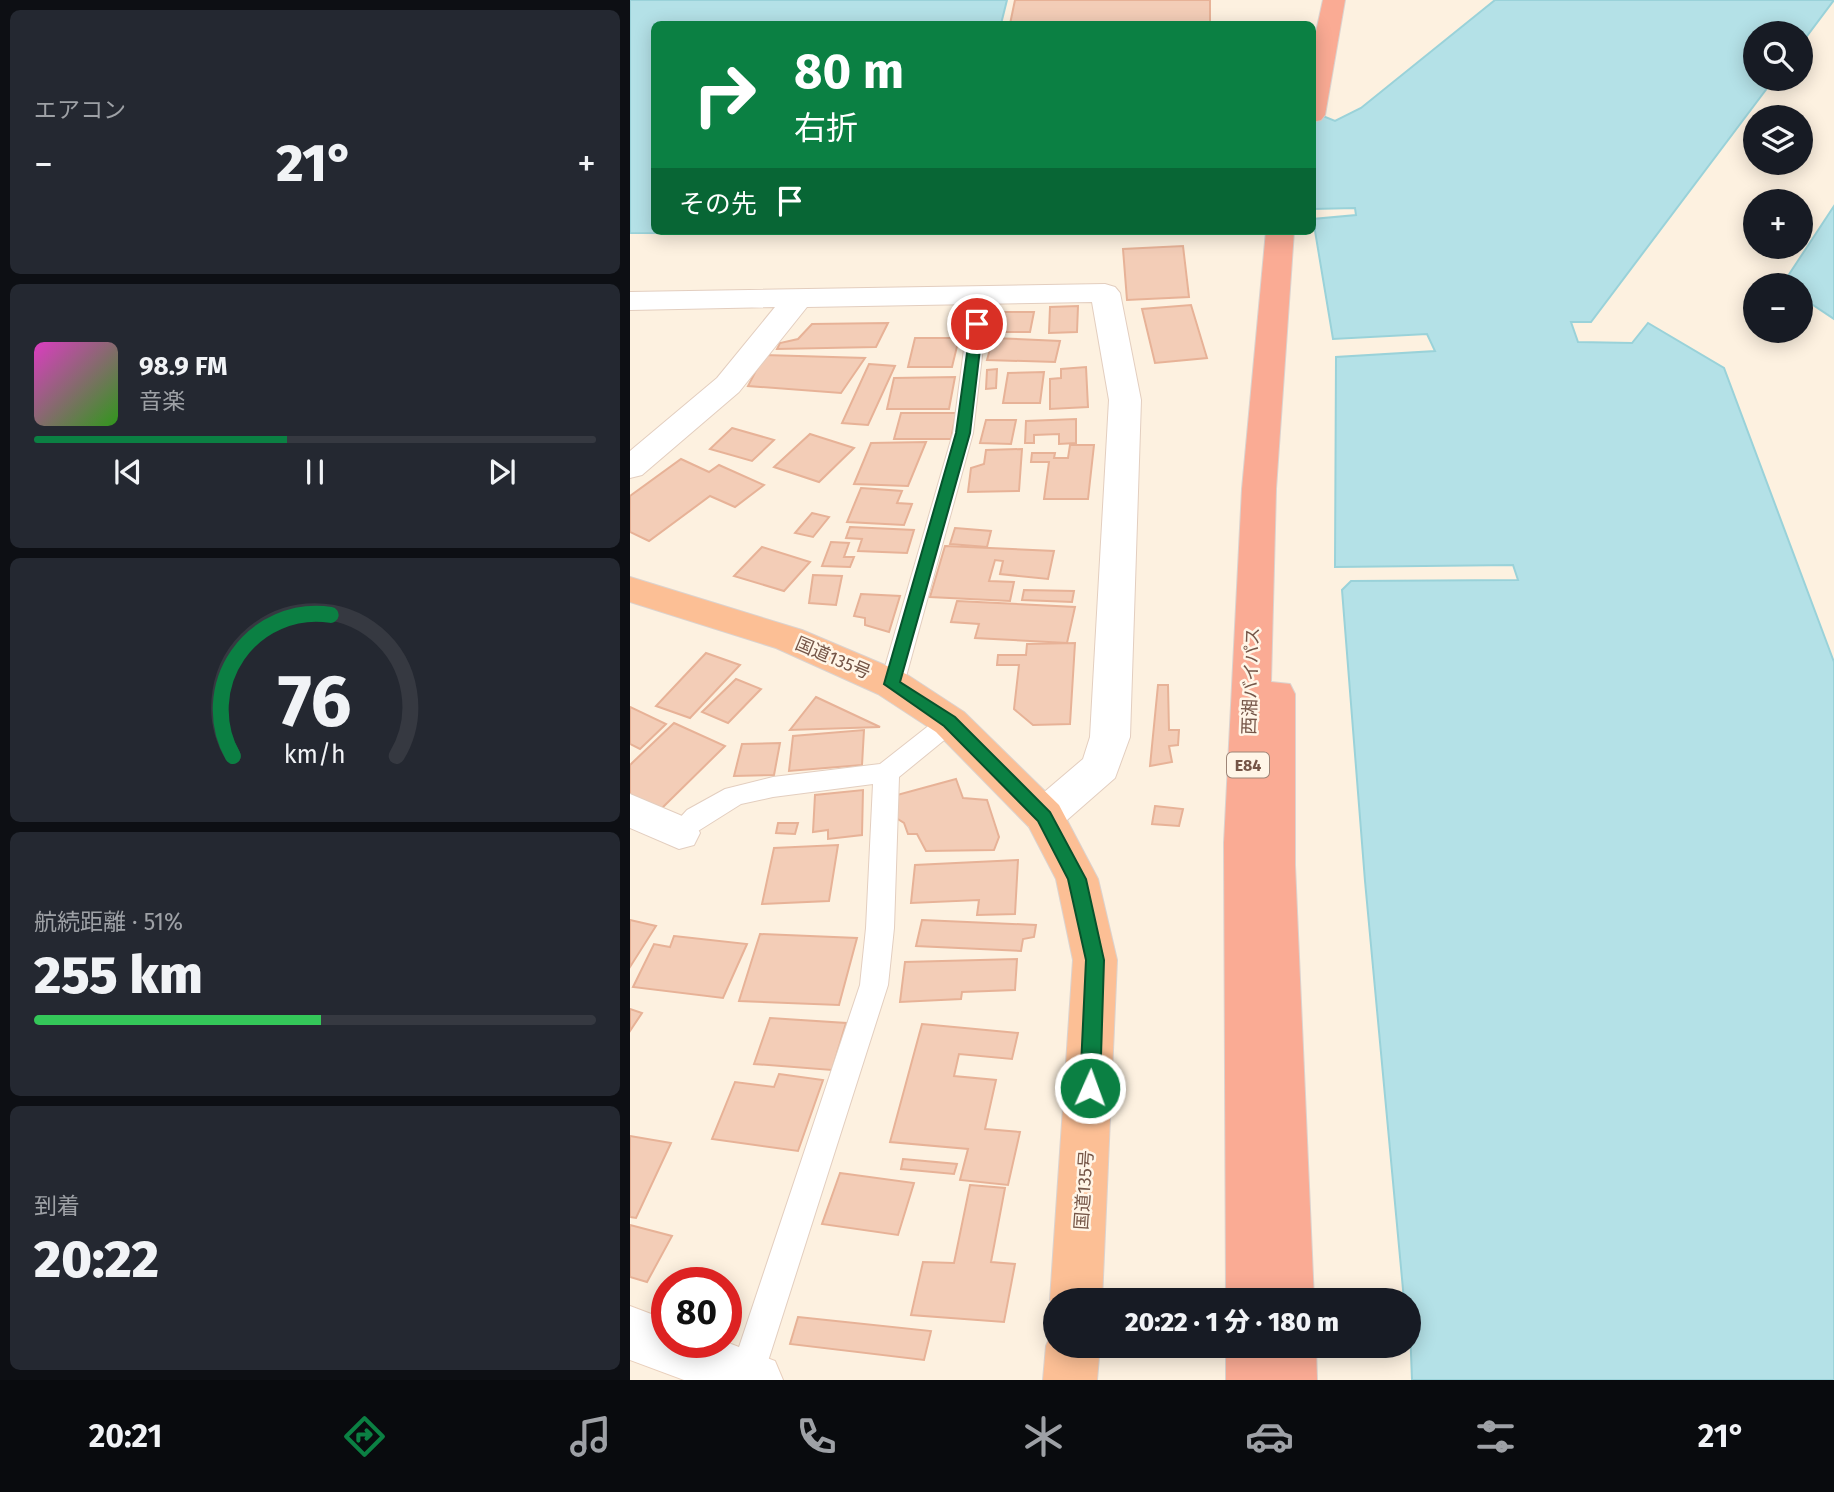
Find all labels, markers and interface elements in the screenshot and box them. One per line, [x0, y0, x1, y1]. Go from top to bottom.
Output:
map controls [1743, 21, 1813, 343]
button: search [1743, 21, 1813, 91]
text: 80 m [794, 42, 904, 101]
icon: right [679, 49, 770, 140]
text: エアコン [34, 96, 126, 124]
button: layers [1743, 105, 1813, 175]
text: 右折 [794, 109, 858, 147]
text: 21° [276, 132, 354, 195]
text: − [34, 141, 53, 187]
text: + [577, 141, 596, 187]
icon: arrive [771, 182, 809, 220]
text: その先 [679, 189, 757, 220]
button: + [1743, 189, 1813, 259]
button: − [1743, 273, 1813, 343]
pin [947, 294, 1007, 354]
icon: arrive [958, 305, 996, 343]
text: 98.9 FM [139, 351, 227, 382]
text: 音楽 [139, 387, 185, 415]
icon: previous [109, 453, 147, 491]
icon: pause [296, 453, 334, 491]
icon: next [483, 453, 521, 491]
street label: 西湘バイパス [1238, 627, 1264, 735]
street label: 国道135号 [792, 632, 874, 684]
text: 76 [278, 658, 352, 745]
text: km/h [284, 740, 346, 770]
road number: E84 [1227, 752, 1269, 778]
text: 航続距離 · 51% [34, 908, 183, 936]
text: 255 km [34, 944, 203, 1007]
position arrow [1053, 1051, 1127, 1125]
street label: 国道135号 [1070, 1149, 1098, 1231]
text: 到着 [34, 1192, 80, 1220]
text: 20:22 [34, 1228, 159, 1291]
speed limit sign: 80 [651, 1267, 742, 1358]
text: 20:22 · 1 分 · 180 m [1125, 1307, 1339, 1338]
icon: directions [340, 1412, 389, 1461]
icon: music [566, 1412, 615, 1461]
icon: phone [792, 1412, 841, 1461]
icon: climate [1019, 1412, 1068, 1461]
icon: car [1245, 1412, 1294, 1461]
icon: filters [1471, 1412, 1520, 1461]
text: 20:21 [89, 1417, 162, 1455]
text: 21° [1698, 1417, 1745, 1455]

